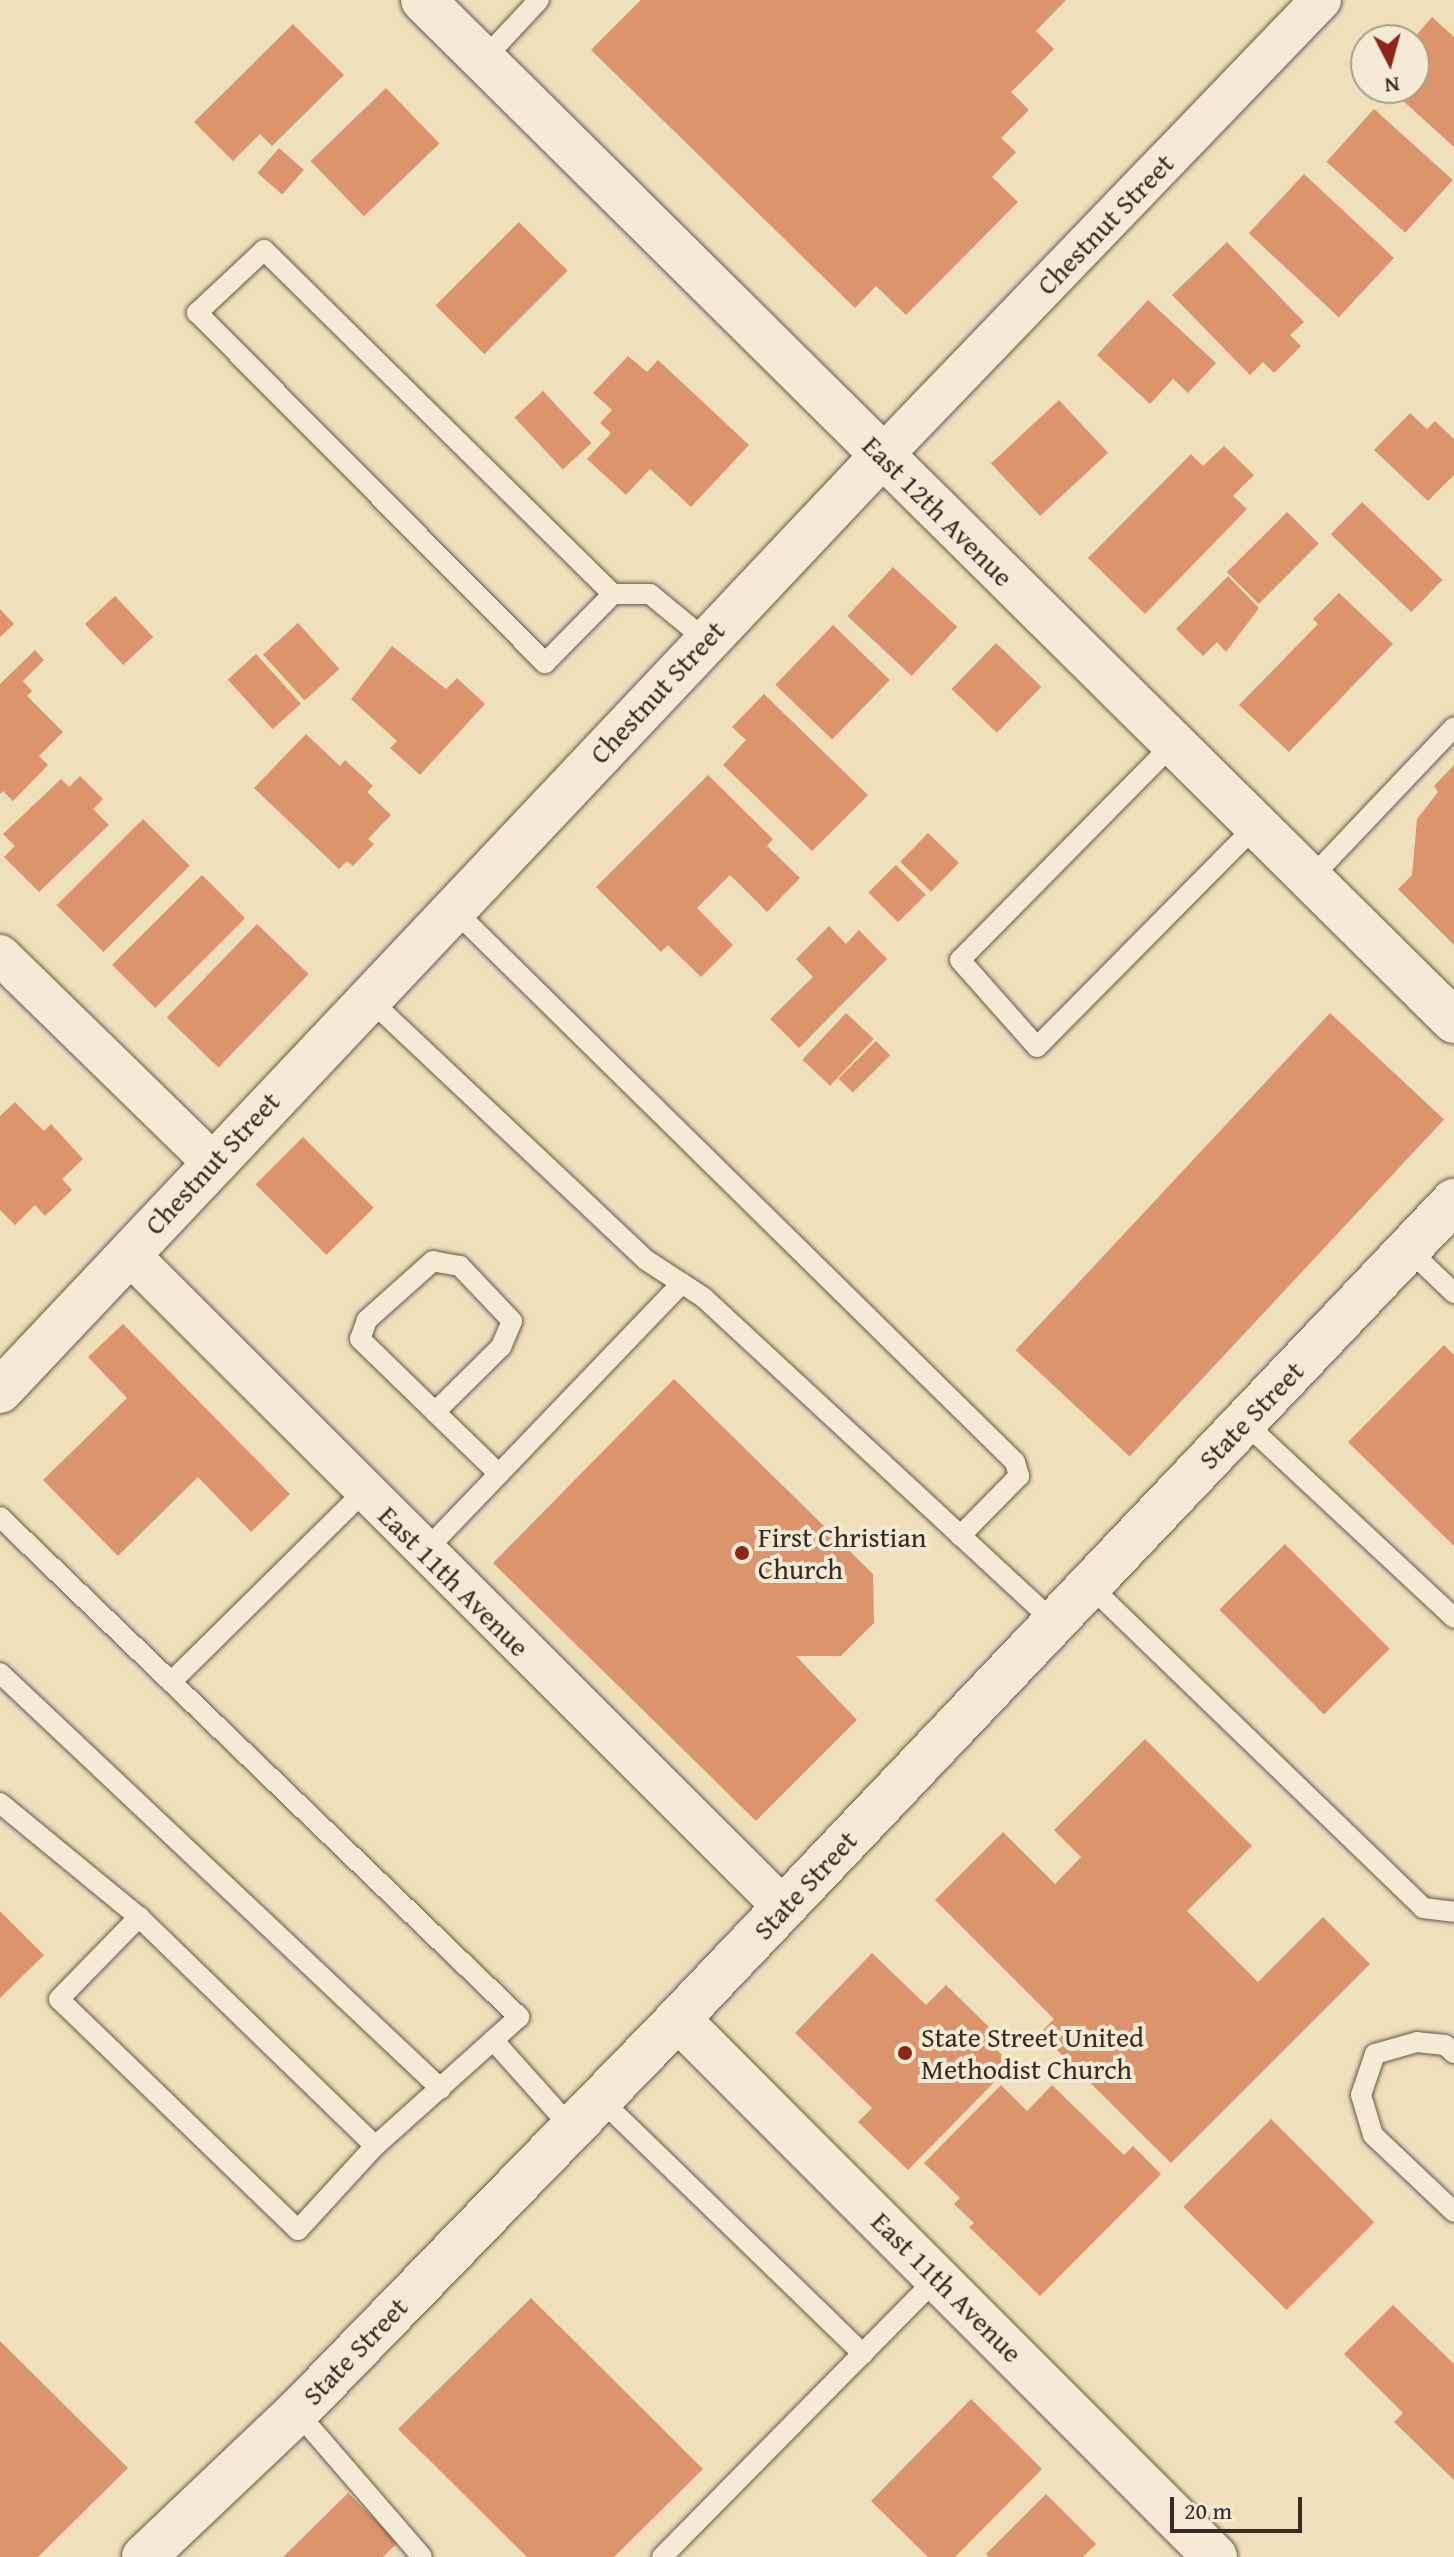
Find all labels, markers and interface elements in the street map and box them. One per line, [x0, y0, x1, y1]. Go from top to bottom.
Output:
north arrow [1350, 24, 1430, 104]
text: N [1383, 69, 1401, 103]
street label: Chestnut Street [1029, 147, 1181, 301]
street label: East 12th Avenue [856, 429, 1020, 593]
street label: Chestnut Street [582, 614, 732, 770]
street label: Chestnut Street [137, 1085, 287, 1241]
street label: State Street [1191, 1354, 1311, 1476]
street label: East 11th Avenue [372, 1499, 536, 1663]
place label: First Christian Church [758, 1520, 926, 1586]
marker: First Christian Church [733, 1544, 751, 1562]
street label: State Street [746, 1824, 864, 1946]
place label: State Street United Methodist Church [921, 2020, 1144, 2086]
marker: State Street United Methodist Church [896, 2044, 914, 2062]
street label: East 11th Avenue [865, 2205, 1029, 2369]
street label: State Street [295, 2290, 415, 2412]
scale bar [1174, 2481, 1306, 2531]
text: 20 m [1184, 2493, 1232, 2528]

